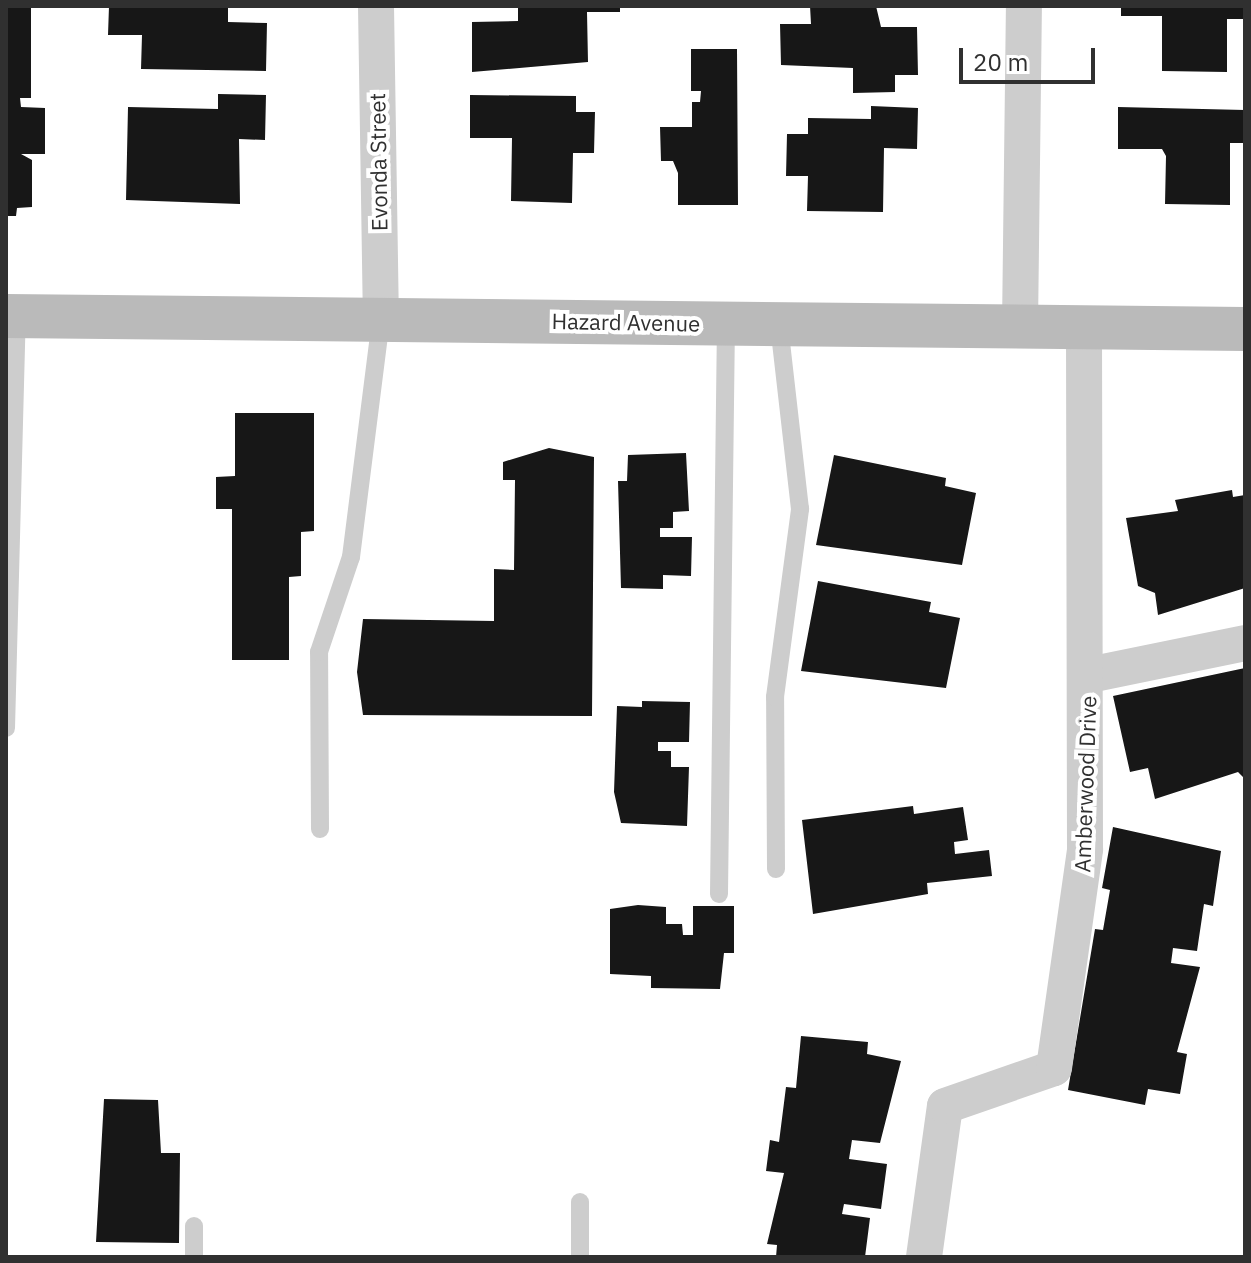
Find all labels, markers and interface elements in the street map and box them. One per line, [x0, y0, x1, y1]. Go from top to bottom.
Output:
scale bar [963, 32, 1099, 82]
text: 20 m [973, 46, 1028, 78]
street label: Evonda Street [364, 93, 392, 231]
street label: Hazard Avenue [551, 308, 701, 336]
street label: Amberwood Drive [1069, 695, 1101, 873]

